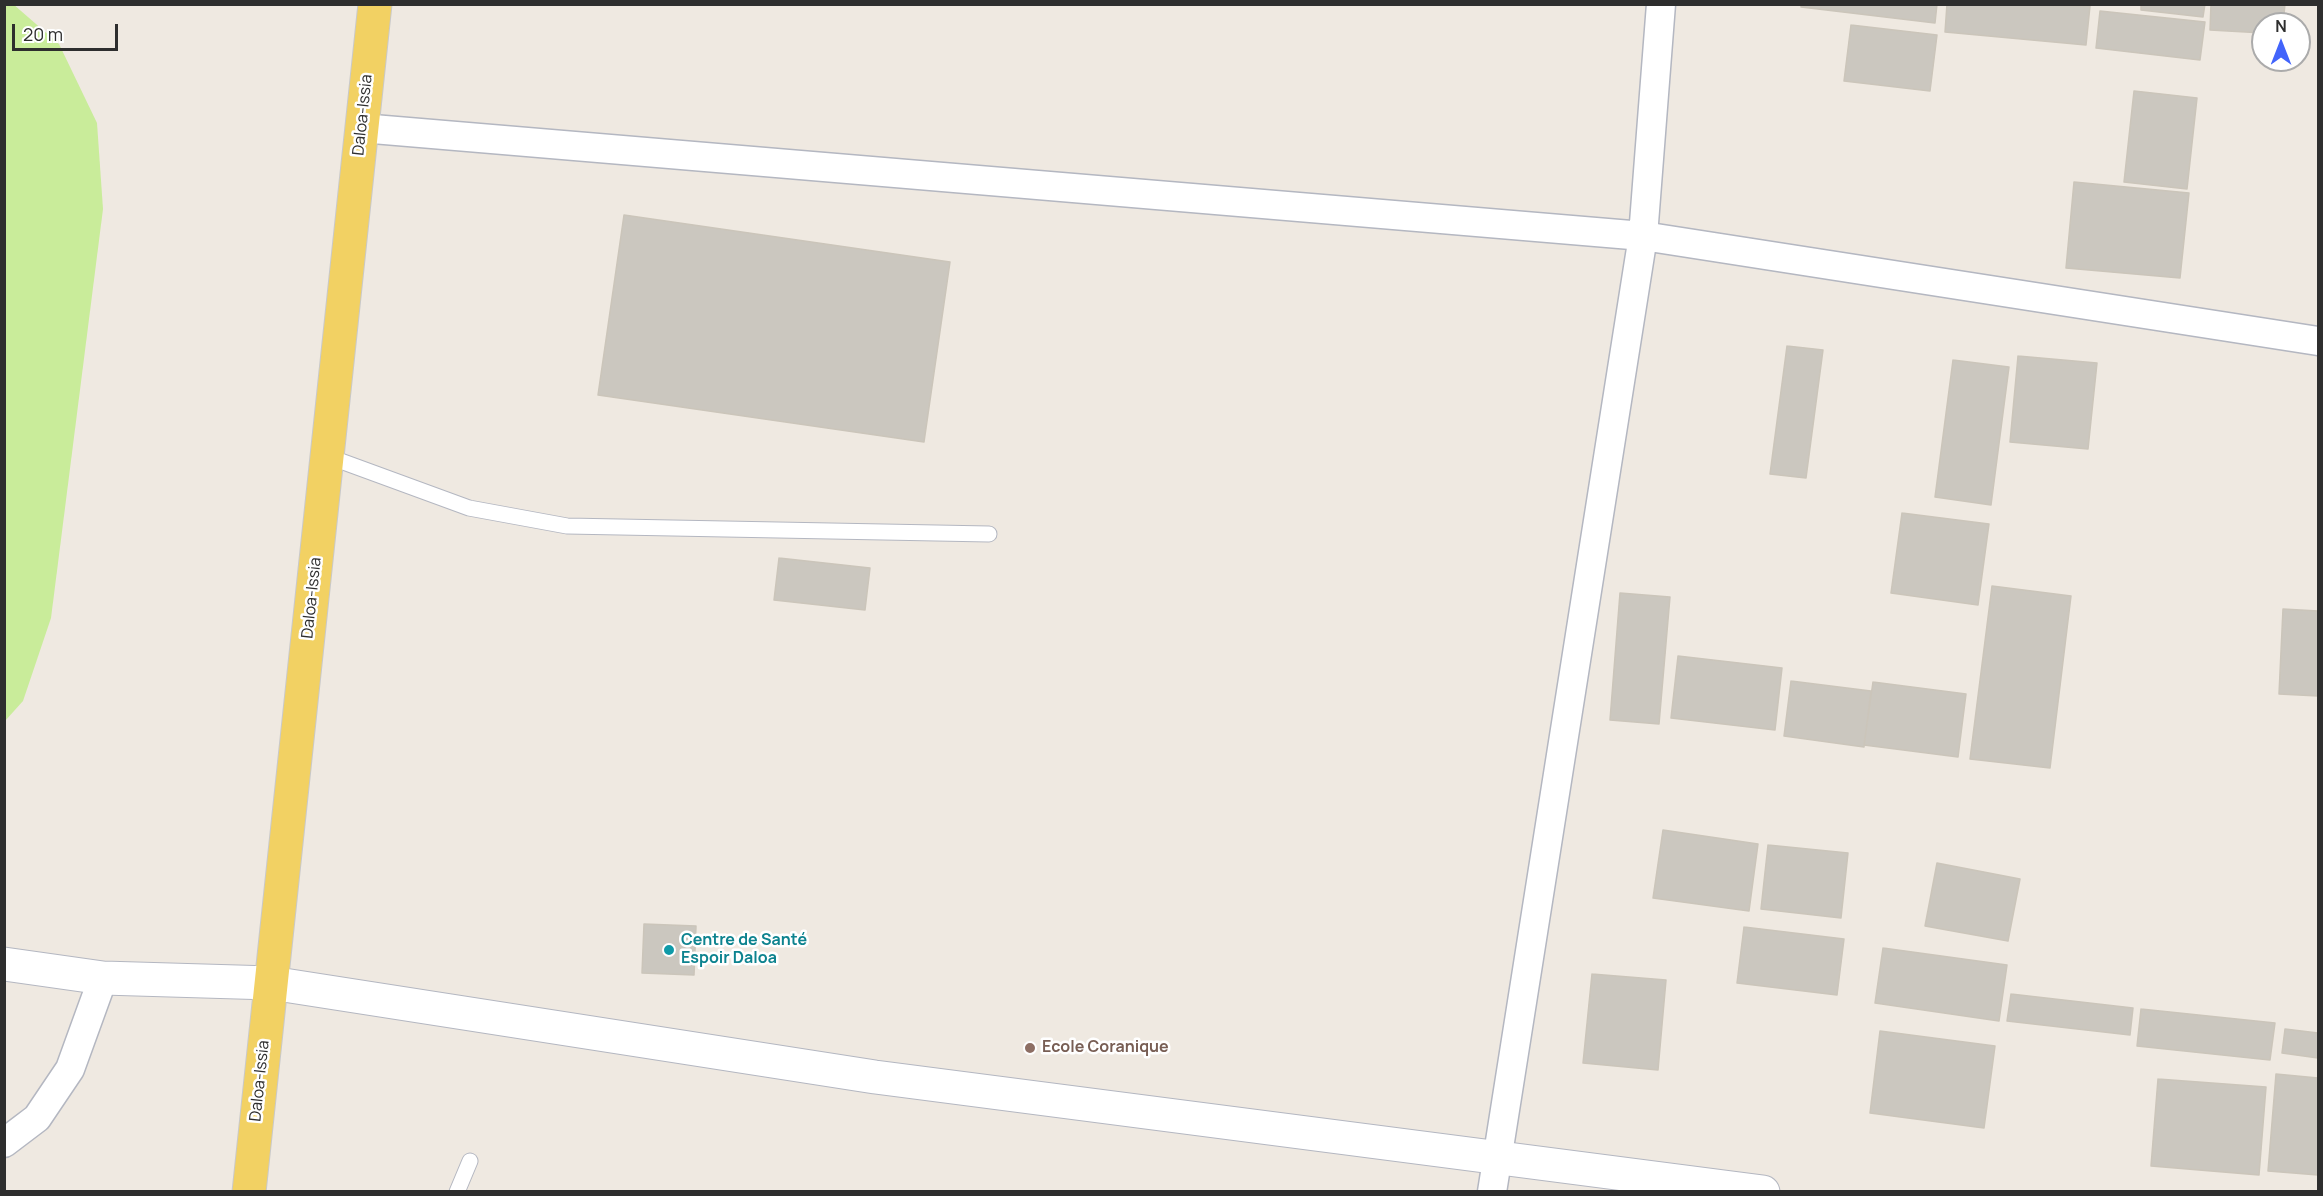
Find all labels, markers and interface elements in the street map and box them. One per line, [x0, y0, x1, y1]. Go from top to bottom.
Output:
scale bar [15, 12, 122, 50]
north arrow [2251, 12, 2311, 72]
text: N [2275, 15, 2287, 37]
text: 20 m [23, 22, 63, 46]
street label: Daloa-Issia [349, 73, 377, 157]
street label: Daloa-Issia [298, 556, 326, 640]
place label: Centre de Santé Espoir Daloa [681, 931, 807, 969]
marker: Centre de Santé Espoir Daloa [662, 943, 676, 957]
place label: Ecole Coranique [1042, 1038, 1169, 1058]
street label: Daloa-Issia [246, 1039, 274, 1123]
marker: Ecole Coranique [1023, 1041, 1037, 1055]

